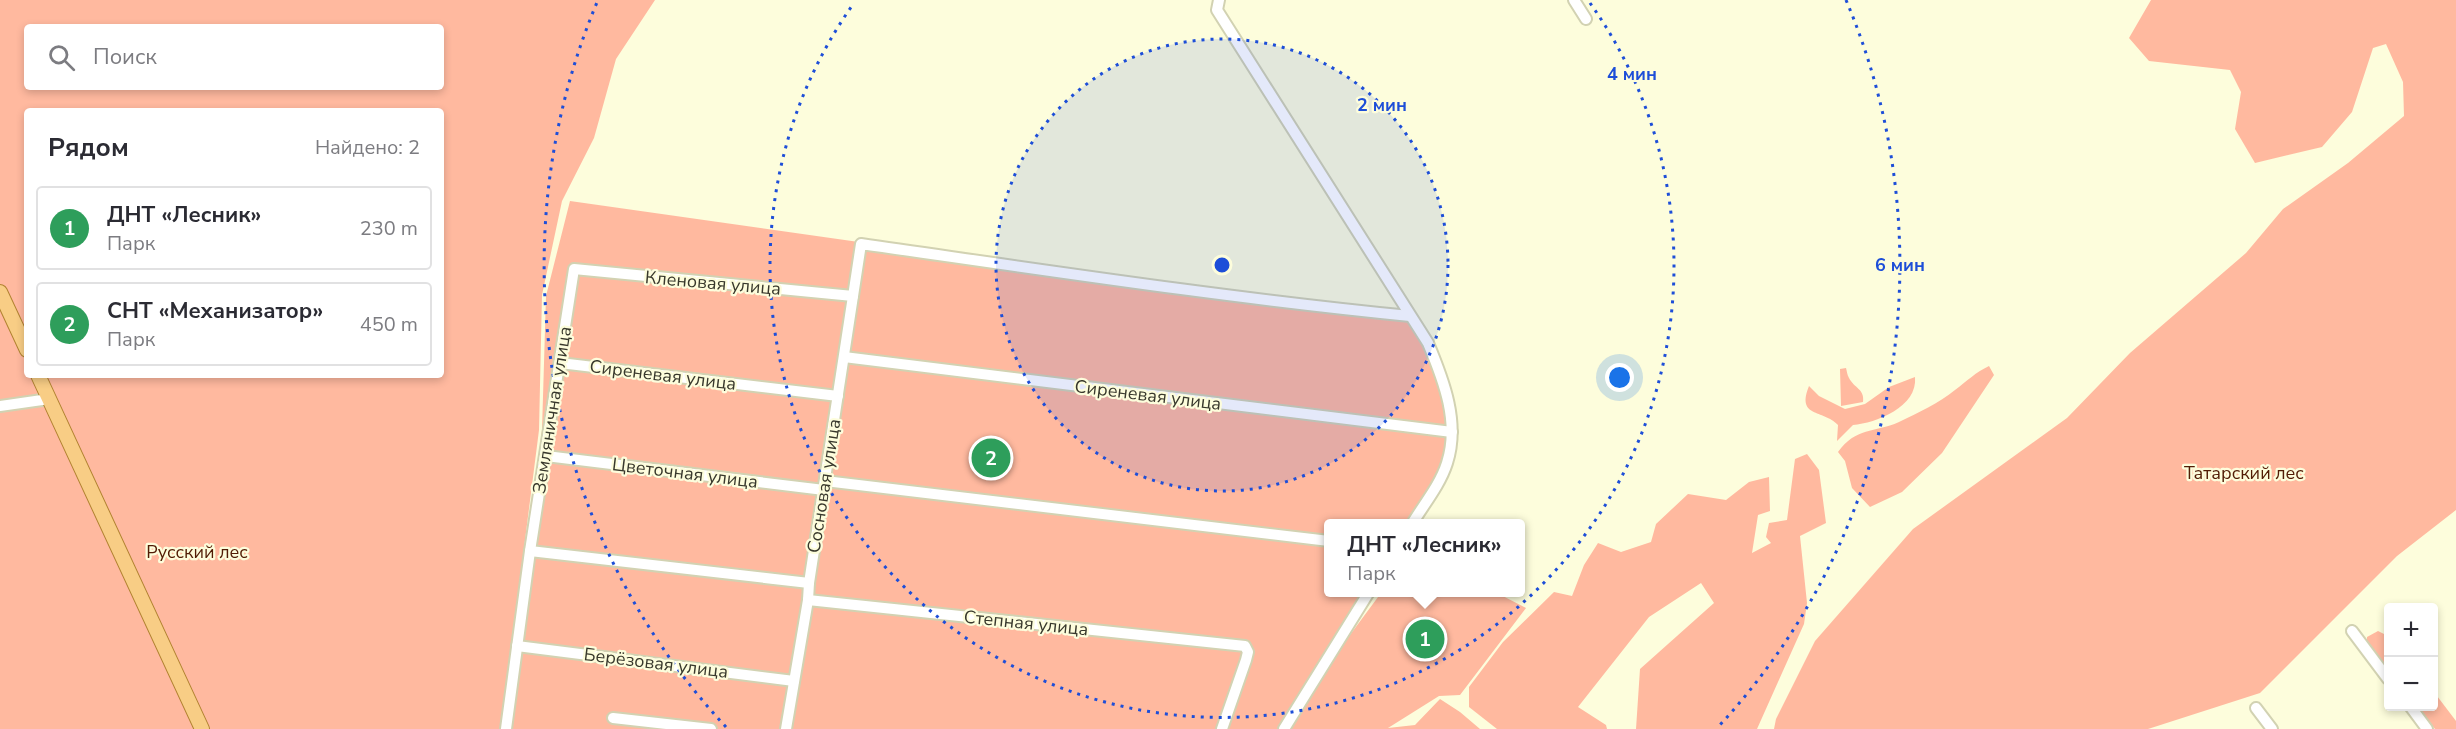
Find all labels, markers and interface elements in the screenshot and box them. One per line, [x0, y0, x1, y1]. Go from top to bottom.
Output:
search box [24, 24, 444, 90]
icon: search [45, 41, 78, 74]
text: Поиск [93, 42, 157, 72]
text: 4 мин [1607, 62, 1657, 86]
text: 2 мин [1357, 93, 1407, 117]
text: Рядом [48, 130, 129, 165]
text: Найдено: 2 [315, 134, 420, 161]
text: ДНТ «Лесник» [107, 200, 261, 230]
text: 1 [64, 215, 76, 242]
text: 230 m [360, 215, 418, 242]
text: Парк [107, 230, 155, 257]
text: 6 мин [1875, 253, 1925, 277]
centre of rings [1212, 255, 1232, 275]
street label: Кленовая улица [644, 265, 782, 301]
text: СНТ «Механизатор» [107, 296, 323, 326]
text: 2 [64, 311, 76, 338]
text: 450 m [360, 311, 418, 338]
street label: Земляничная улица [527, 325, 577, 495]
text: Парк [107, 326, 155, 353]
street label: Сиреневая улица [588, 354, 738, 396]
your location [1605, 363, 1634, 392]
street label: Сиреневая улица [1073, 374, 1223, 416]
street label: Сосновая улица [802, 417, 846, 555]
pin: 2 [972, 436, 1010, 480]
street label: Цветочная улица [611, 452, 759, 494]
park label: Татарский лес [2184, 461, 2304, 485]
popup [1324, 519, 1525, 597]
text: ДНТ «Лесник» [1347, 530, 1502, 560]
park label: Русский лес [146, 540, 248, 564]
text: Парк [1347, 560, 1396, 587]
map controls [2384, 603, 2438, 711]
button: + [2384, 603, 2438, 657]
street label: Степная улица [963, 605, 1089, 641]
pin: 1 [1406, 616, 1444, 662]
street label: Берёзовая улица [582, 642, 730, 684]
button: − [2384, 657, 2438, 711]

